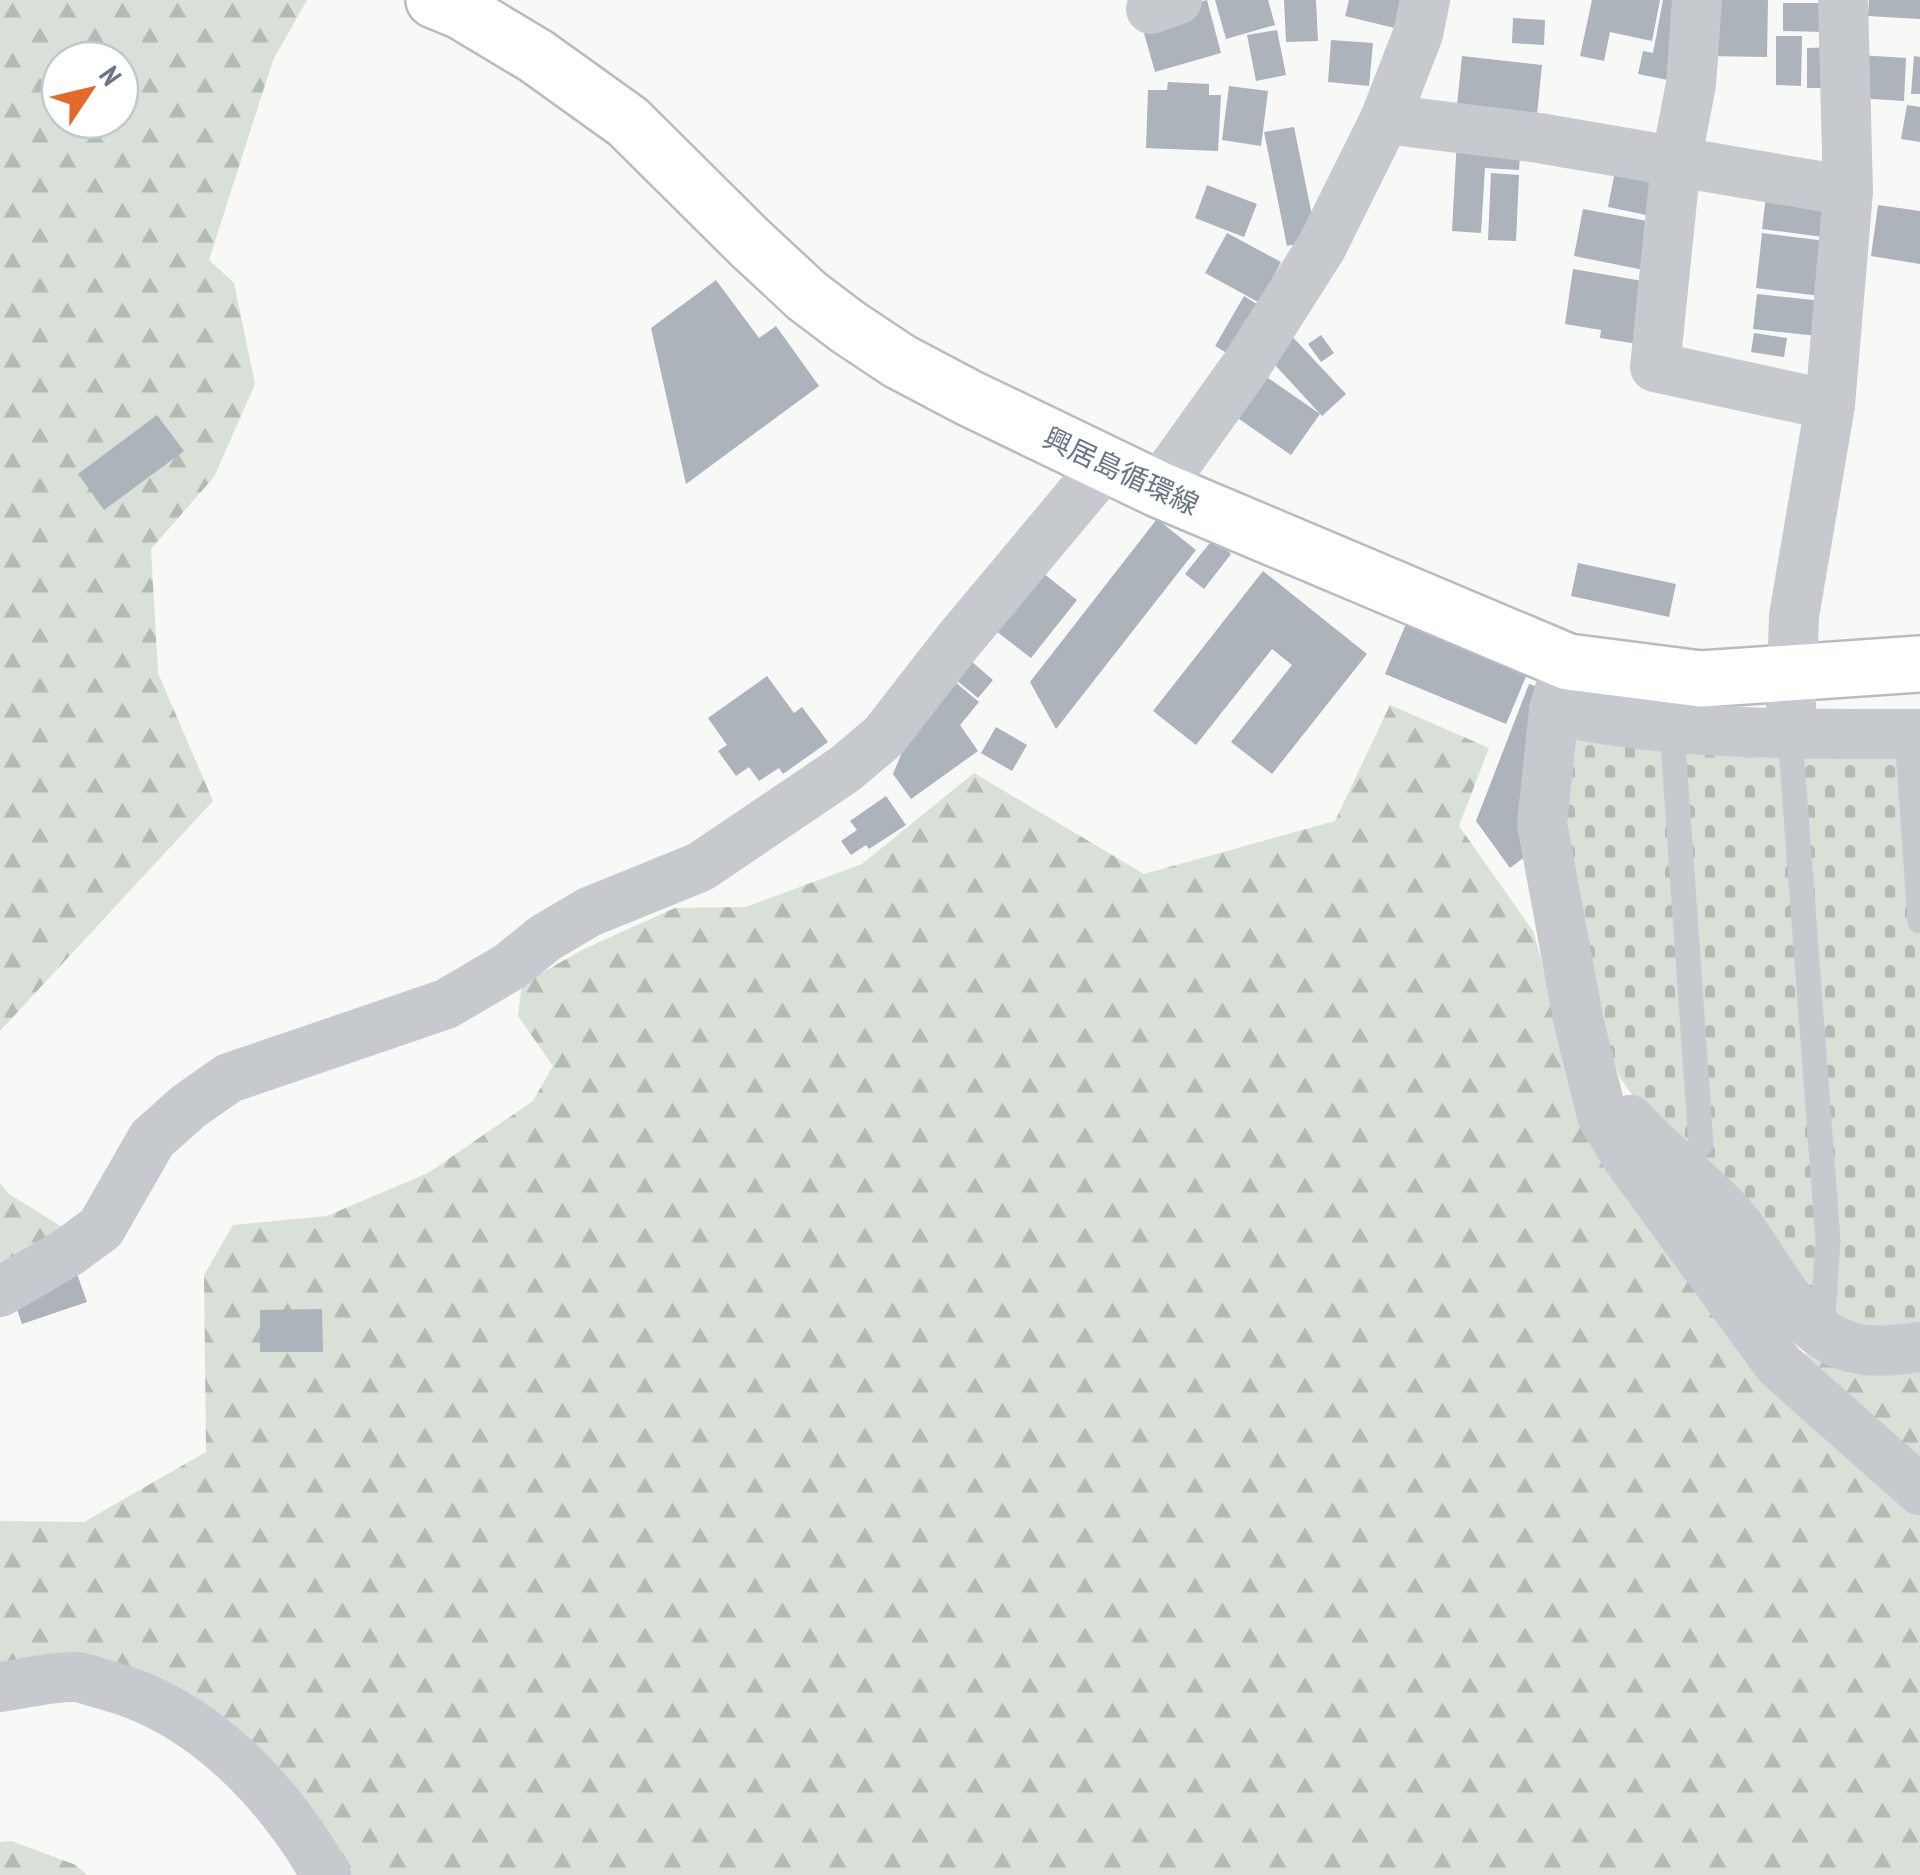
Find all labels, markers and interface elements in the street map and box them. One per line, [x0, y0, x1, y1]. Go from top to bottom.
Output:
north arrow [40, 40, 140, 140]
text: N [91, 59, 130, 92]
street label: 興居島循環線 [1037, 418, 1205, 523]

